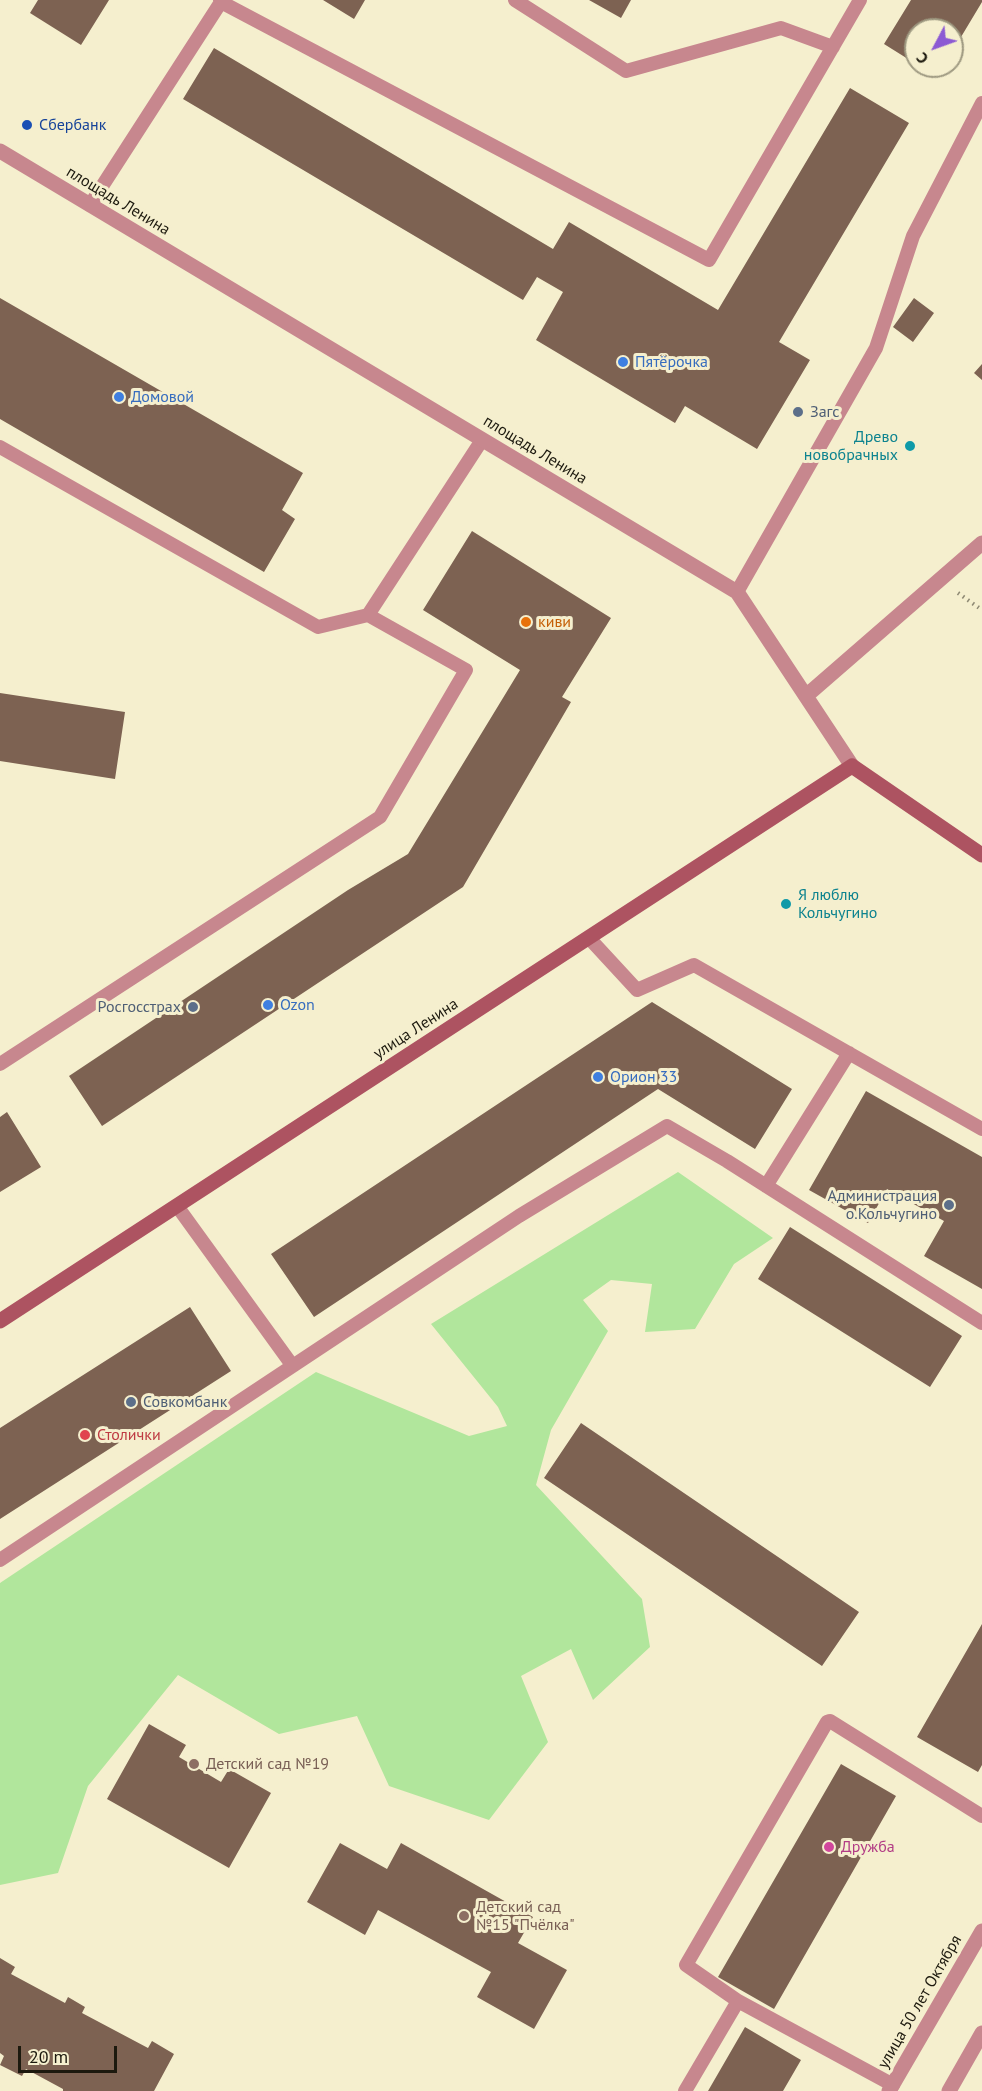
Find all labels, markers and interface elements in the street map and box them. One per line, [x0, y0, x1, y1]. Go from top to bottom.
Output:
north arrow [904, 18, 964, 78]
text: С [911, 49, 932, 68]
place label: Сбербанк [39, 115, 106, 135]
marker: Сбербанк [20, 118, 34, 132]
street label: площадь Ленина [63, 162, 173, 240]
place label: Пятёрочка [635, 352, 708, 372]
marker: Пятёрочка [616, 355, 630, 369]
place label: Домовой [131, 387, 194, 407]
marker: Домовой [112, 390, 126, 404]
place label: Загс [810, 402, 839, 422]
marker: Загс [791, 405, 805, 419]
street label: площадь Ленина [480, 411, 590, 489]
place label: Древо новобрачных [804, 427, 898, 465]
marker: Древо новобрачных [903, 439, 917, 453]
place label: киви [538, 612, 571, 632]
marker: киви [519, 615, 533, 629]
place label: Я люблю Кольчугино [798, 885, 877, 923]
marker: Я люблю Кольчугино [779, 897, 793, 911]
place label: Ozon [280, 995, 315, 1015]
street label: улица Ленина [370, 995, 462, 1063]
place label: Росгосстрах [98, 997, 181, 1017]
marker: Ozon [261, 998, 275, 1012]
marker: Росгосстрах [186, 1000, 200, 1014]
place label: Орион 33 [610, 1067, 677, 1087]
marker: Орион 33 [591, 1070, 605, 1084]
place label: Администрация о.Кольчугино [828, 1186, 937, 1224]
marker: Администрация о.Кольчугино [942, 1198, 956, 1212]
place label: Совкомбанк [143, 1392, 227, 1412]
marker: Совкомбанк [124, 1395, 138, 1409]
place label: Столички [97, 1425, 161, 1445]
marker: Столички [78, 1428, 92, 1442]
place label: Детский сад №19 [206, 1754, 329, 1774]
marker: Детский сад №19 [187, 1757, 201, 1771]
place label: Дружба [841, 1837, 895, 1857]
marker: Дружба [822, 1840, 836, 1854]
place label: Детский сад №15 "Пчёлка" [476, 1897, 575, 1935]
marker: Детский сад №15 "Пчёлка" [457, 1909, 471, 1923]
street label: улица 50 лет Октября [874, 1932, 966, 2072]
scale bar [21, 2034, 120, 2072]
text: 20 m [29, 2045, 68, 2068]

